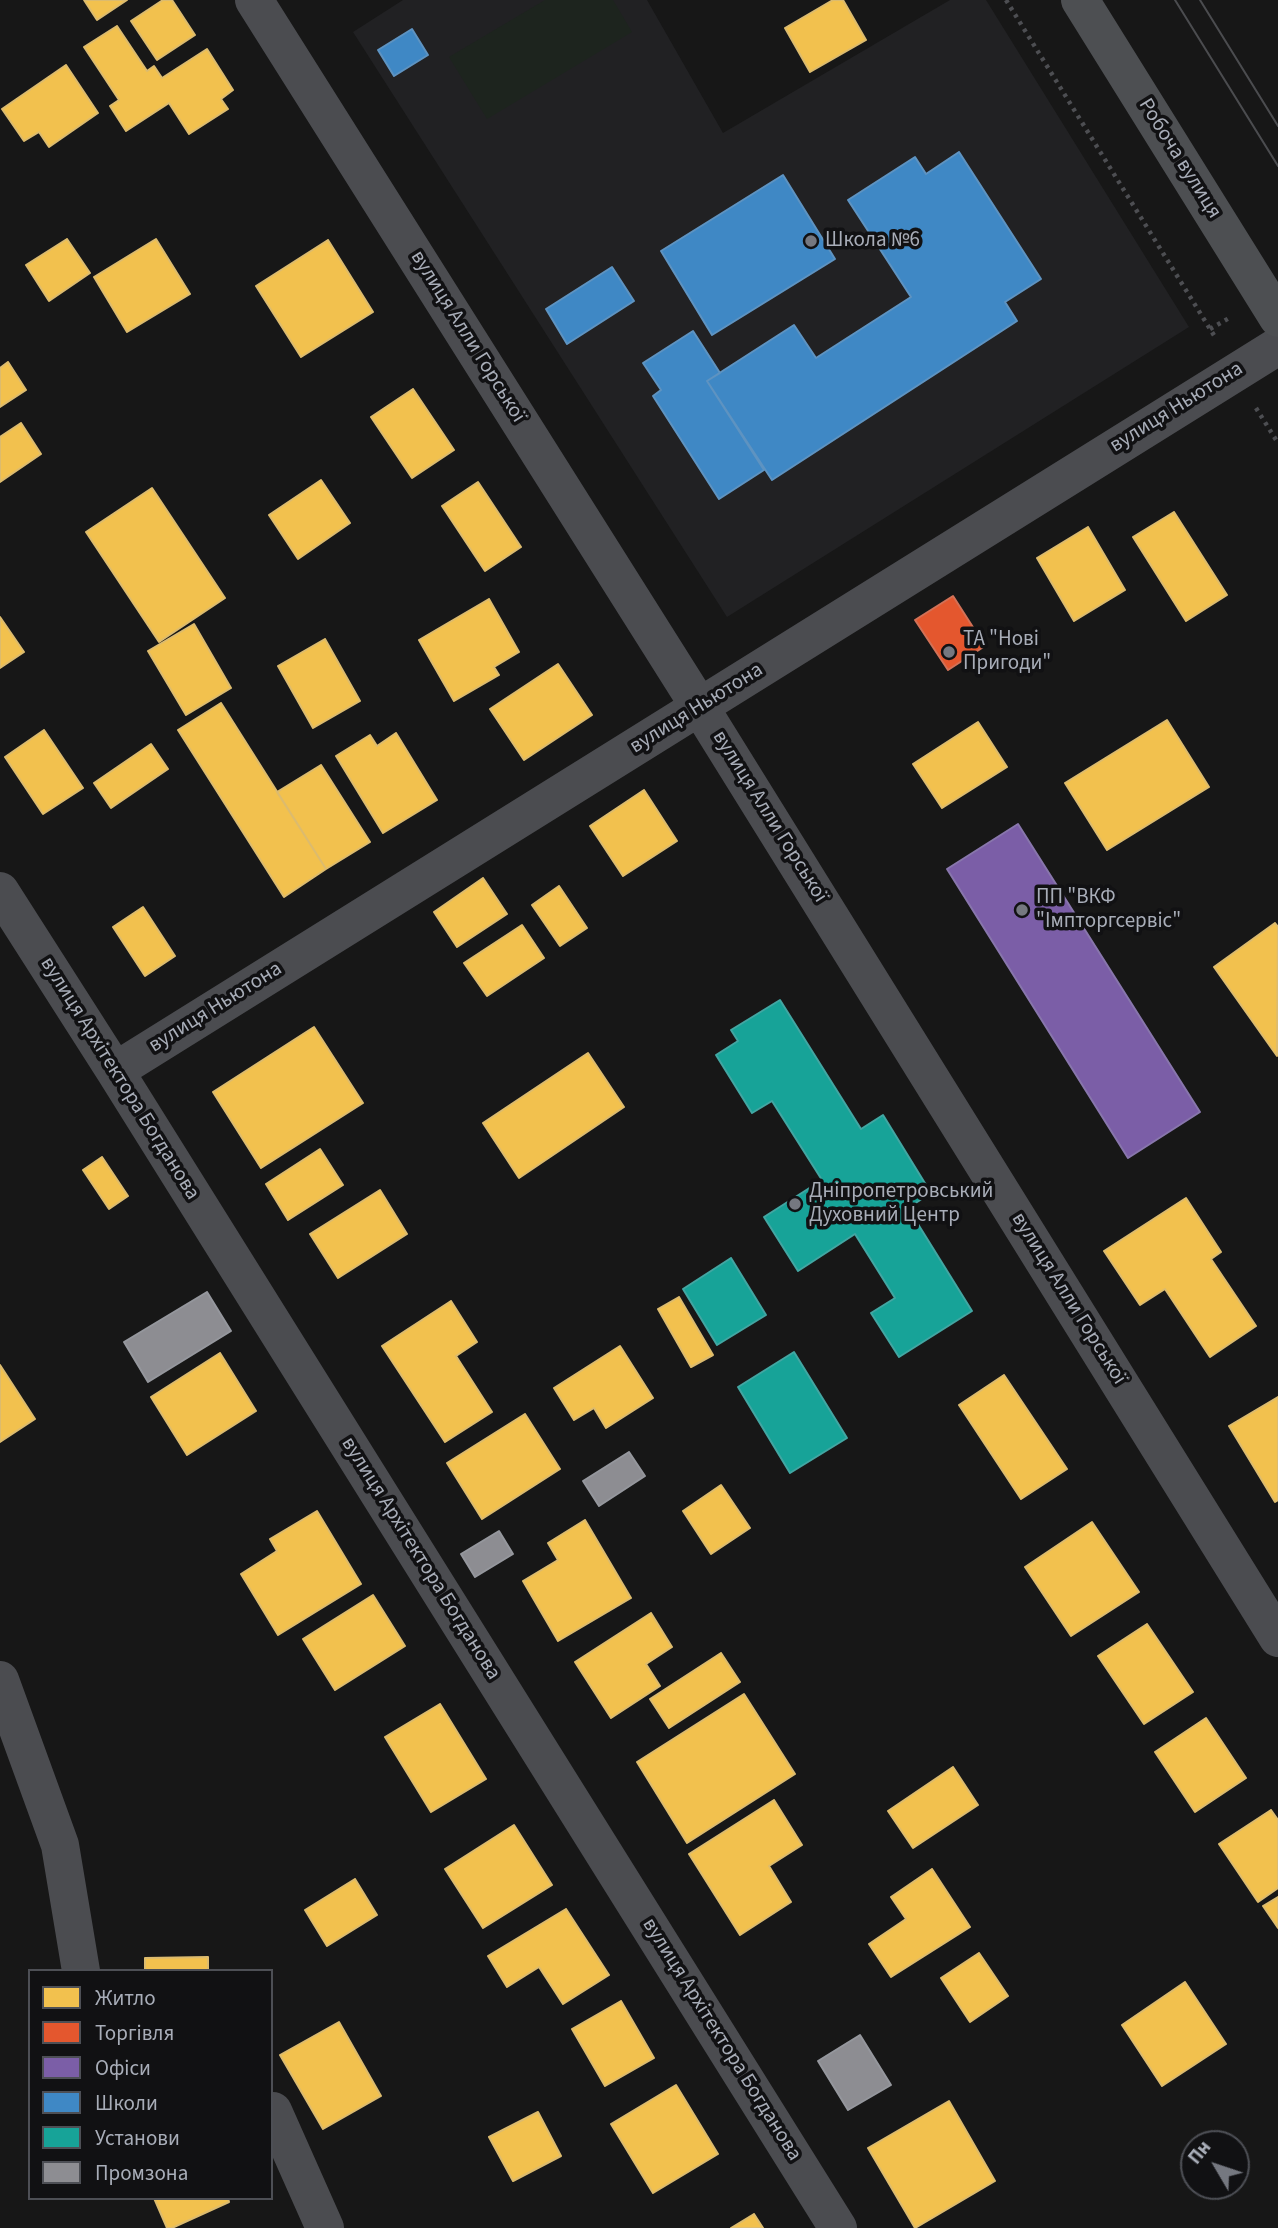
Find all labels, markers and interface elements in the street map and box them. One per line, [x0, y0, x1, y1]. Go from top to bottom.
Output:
street label: Робоча вулиця [1132, 94, 1226, 224]
place label: Школа №6 [825, 228, 920, 254]
marker: Школа №6 [803, 233, 819, 249]
street label: вулиця Алли Горської [404, 246, 530, 428]
street label: вулиця Ньютона [1106, 357, 1248, 459]
place label: ТА "Нові Пригоди" [963, 627, 1051, 677]
marker: ТА "Нові Пригоди" [941, 644, 957, 660]
street label: вулиця Ньютона [626, 658, 768, 760]
street label: вулиця Алли Горської [706, 726, 832, 908]
place label: ПП "ВКФ "Імпторгсервіс" [1036, 885, 1181, 935]
marker: ПП "ВКФ "Імпторгсервіс" [1014, 902, 1030, 918]
street label: вулиця Архітектора Богданова [34, 953, 204, 1205]
street label: вулиця Ньютона [145, 957, 287, 1059]
place label: Дніпропетровський Духовний Центр [809, 1179, 993, 1229]
marker: Дніпропетровський Духовний Центр [787, 1196, 803, 1212]
street label: вулиця Алли Горської [1005, 1208, 1131, 1390]
street label: вулиця Архітектора Богданова [335, 1433, 505, 1685]
street label: вулиця Архітектора Богданова [636, 1914, 806, 2166]
legend [28, 1969, 273, 2200]
text: Житло [95, 1983, 156, 2013]
text: Торгівля [95, 2018, 174, 2048]
text: Офіси [95, 2053, 151, 2083]
text: Школи [95, 2088, 158, 2118]
text: Установи [95, 2123, 180, 2153]
north arrow [1180, 2130, 1250, 2200]
text: Пн [1182, 2135, 1218, 2170]
text: Промзона [95, 2158, 188, 2188]

